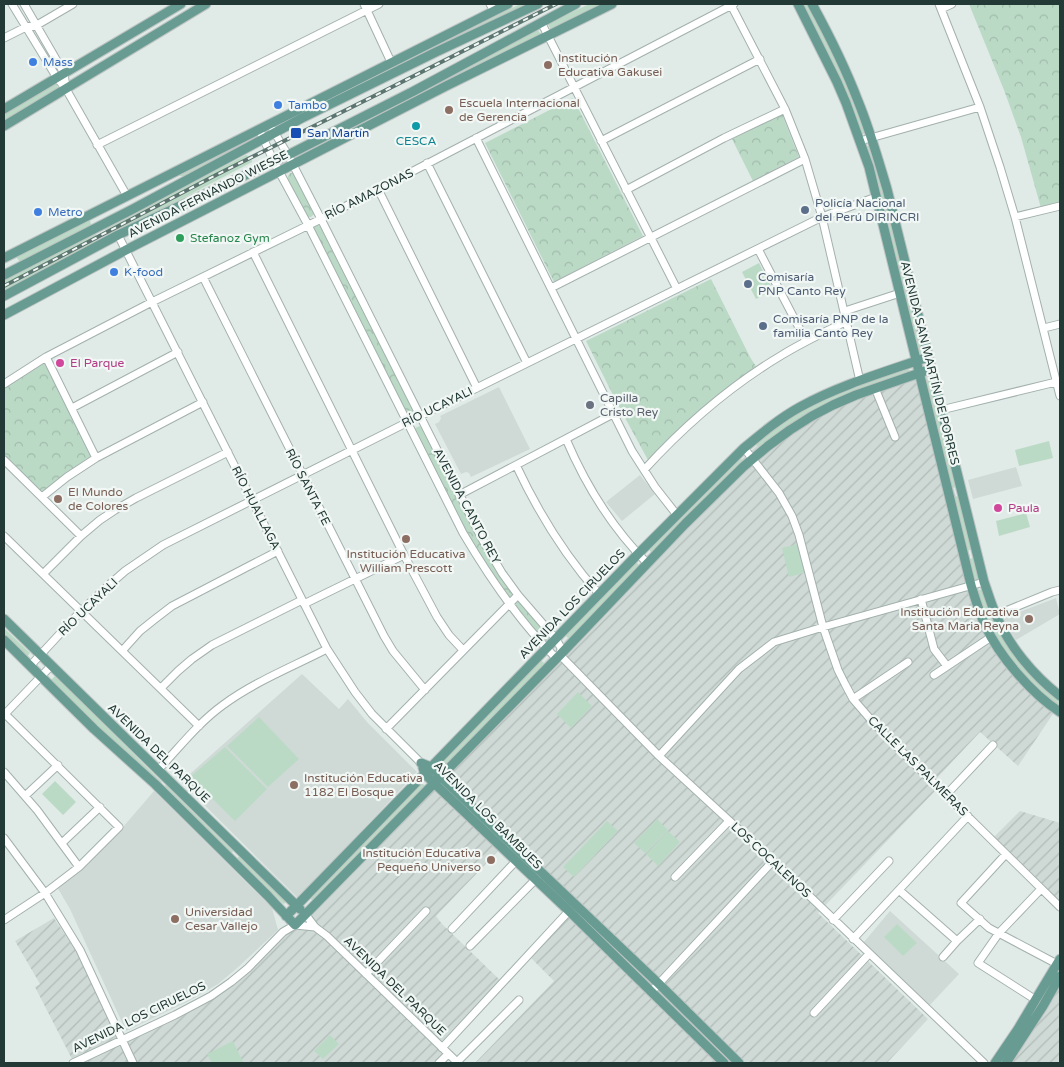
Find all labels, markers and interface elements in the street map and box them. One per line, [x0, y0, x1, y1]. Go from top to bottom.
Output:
place label: Institución Educativa Gakusei [558, 51, 662, 79]
place label: Mass [43, 55, 73, 69]
marker: Mass [27, 56, 39, 68]
marker: Institución Educativa Gakusei [542, 59, 554, 71]
place label: Escuela Internacional de Gerencia [459, 96, 580, 124]
place label: Tambo [288, 98, 327, 112]
marker: Tambo [272, 99, 284, 111]
marker: Escuela Internacional de Gerencia [443, 104, 455, 116]
marker: CESCA [410, 120, 422, 132]
marker: San Martín [289, 126, 303, 140]
place label: San Martín [307, 126, 369, 140]
place label: CESCA [396, 134, 436, 148]
street label: AVENIDA FERNANDO WIESSE [126, 147, 291, 241]
street label: RÍO AMAZONAS [322, 166, 416, 222]
place label: Policía Nacional del Perú DIRINCRI [815, 196, 920, 224]
marker: Policía Nacional del Perú DIRINCRI [799, 204, 811, 216]
place label: Metro [48, 205, 83, 219]
marker: Metro [32, 206, 44, 218]
place label: Stefanoz Gym [190, 231, 270, 245]
marker: Stefanoz Gym [174, 232, 186, 244]
street label: AVENIDA SAN MARTÍN DE PORRES [898, 260, 962, 466]
place label: K-food [124, 265, 163, 279]
marker: K-food [108, 266, 120, 278]
place label: Comisaría PNP Canto Rey [758, 270, 846, 298]
marker: Comisaría PNP Canto Rey [742, 278, 754, 290]
place label: Comisaría PNP de la familia Canto Rey [773, 312, 889, 340]
marker: Comisaría PNP de la familia Canto Rey [757, 320, 769, 332]
place label: El Parque [70, 356, 125, 370]
marker: El Parque [54, 357, 66, 369]
street label: RÍO UCAYALI [399, 384, 475, 430]
place label: Capilla Cristo Rey [600, 391, 659, 419]
marker: Capilla Cristo Rey [584, 399, 596, 411]
street label: RÍO SANTA FE [283, 446, 334, 528]
street label: AVENIDA CANTO REY [431, 446, 504, 567]
street label: RÍO HUALLAGA [229, 464, 283, 552]
place label: El Mundo de Colores [68, 485, 128, 513]
marker: El Mundo de Colores [52, 493, 64, 505]
place label: Paula [1008, 501, 1040, 515]
marker: Paula [992, 502, 1004, 514]
marker: Institución Educativa William Prescott [400, 533, 412, 545]
street label: AVENIDA LOS CIRUELOS [516, 546, 628, 662]
place label: Institución Educativa William Prescott [347, 547, 465, 575]
street label: RÍO UCAYALI [56, 575, 120, 639]
place label: Institución Educativa Santa Maria Reyna [900, 605, 1019, 633]
marker: Institución Educativa Santa Maria Reyna [1023, 613, 1035, 625]
street label: AVENIDA DEL PARQUE [105, 701, 213, 806]
street label: CALLE LAS PALMERAS [865, 713, 971, 819]
street label: AVENIDA LOS BAMBUES [431, 758, 545, 872]
place label: Institución Educativa 1182 El Bosque [304, 771, 423, 799]
marker: Institución Educativa 1182 El Bosque [288, 779, 300, 791]
street label: LOS COCALENOS [728, 820, 814, 900]
place label: Institución Educativa Pequeño Universo [362, 846, 481, 874]
marker: Institución Educativa Pequeño Universo [485, 854, 497, 866]
place label: Universidad Cesar Vallejo [185, 905, 258, 933]
marker: Universidad Cesar Vallejo [169, 913, 181, 925]
street label: AVENIDA DEL PARQUE [341, 934, 449, 1039]
street label: AVENIDA LOS CIRUELOS [70, 979, 208, 1055]

